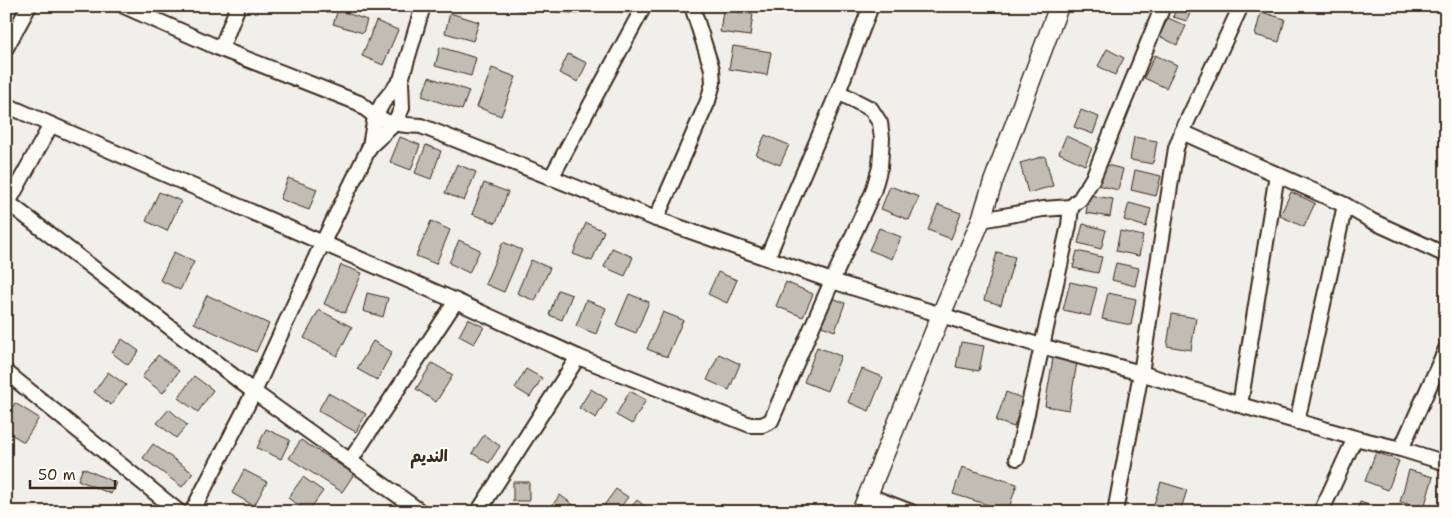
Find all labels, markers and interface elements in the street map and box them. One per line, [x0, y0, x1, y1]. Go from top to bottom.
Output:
district label: النديم [410, 446, 448, 469]
scale bar [30, 458, 115, 490]
text: 50 m [38, 465, 76, 485]

